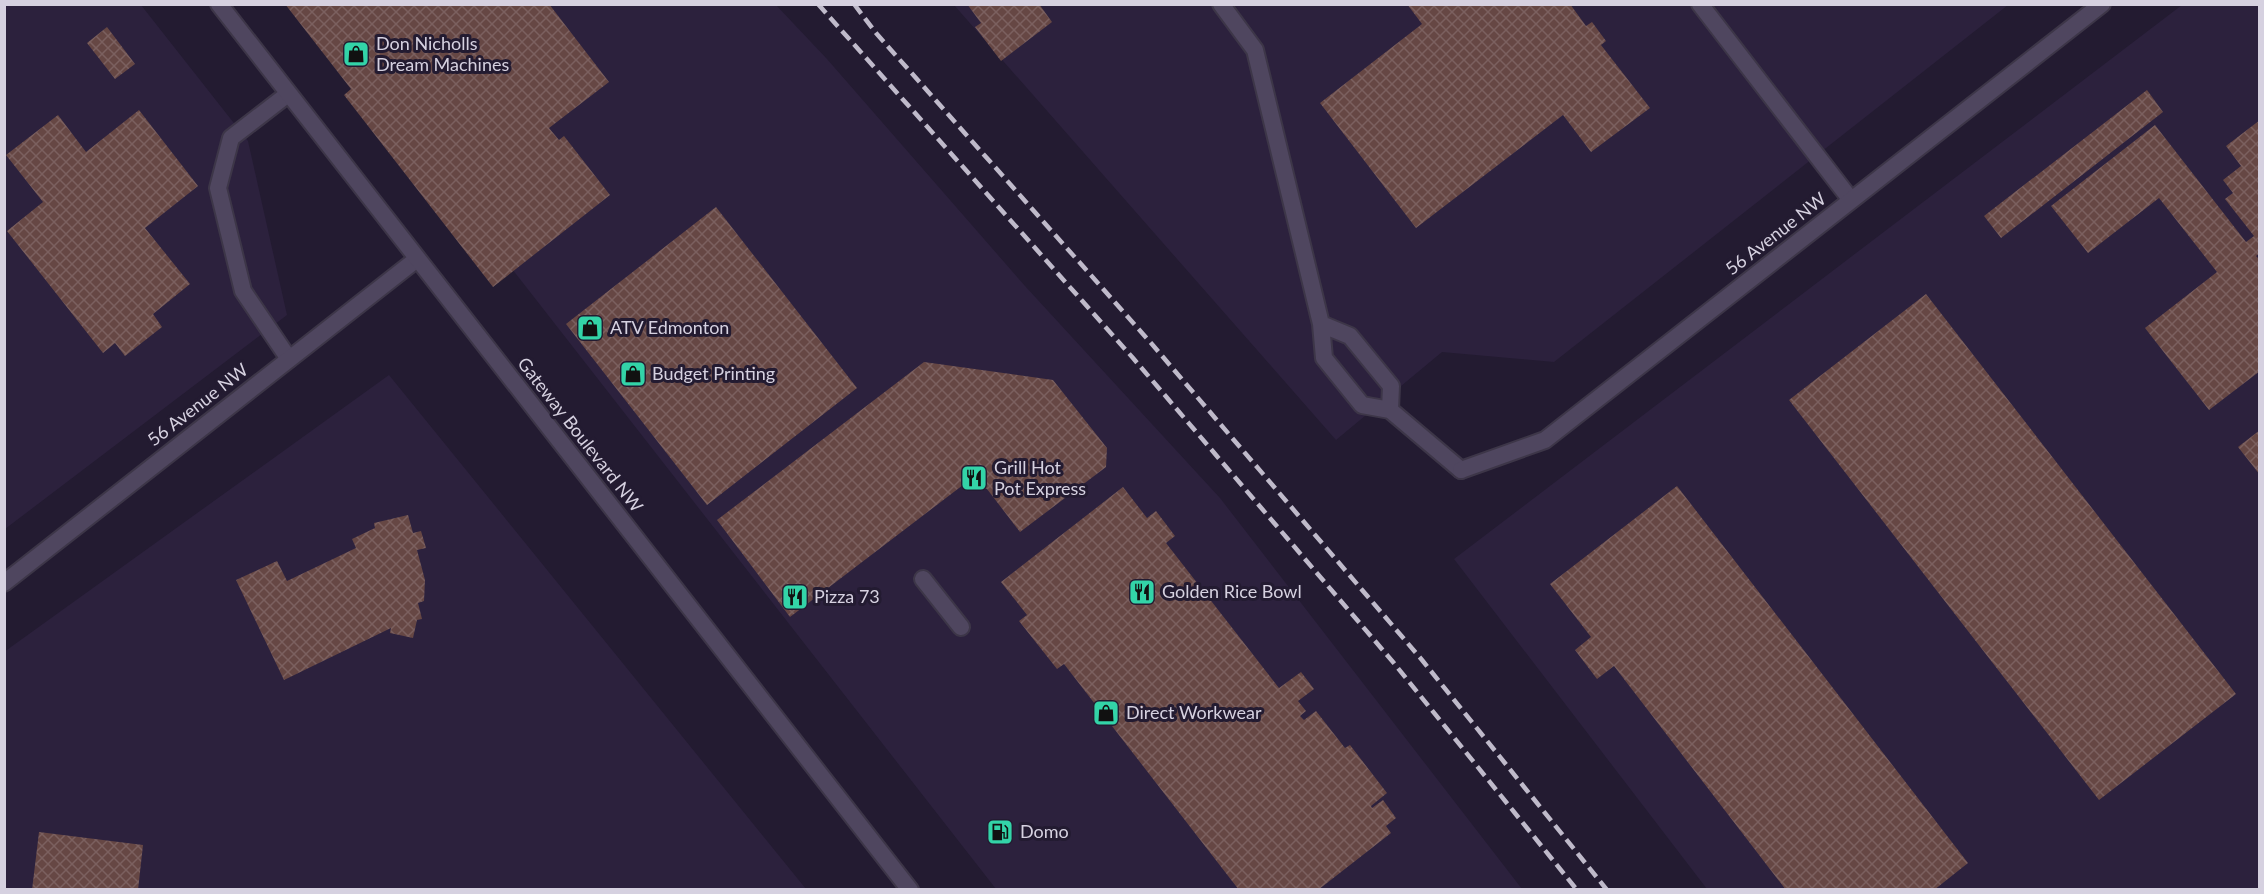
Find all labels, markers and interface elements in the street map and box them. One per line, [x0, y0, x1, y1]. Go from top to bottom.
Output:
place label: Don Nicholls Dream Machines [376, 32, 509, 75]
shop icon: Don Nicholls Dream Machines [341, 39, 371, 69]
street label: 56 Avenue NW [1721, 187, 1830, 279]
shop icon: ATV Edmonton [575, 313, 605, 343]
place label: ATV Edmonton [610, 316, 729, 338]
street label: Gateway Boulevard NW [513, 353, 648, 517]
street label: 56 Avenue NW [143, 358, 252, 450]
shop icon: Budget Printing [618, 359, 648, 389]
place label: Budget Printing [652, 362, 775, 384]
place label: Grill Hot Pot Express [994, 456, 1086, 499]
restaurant icon: Grill Hot Pot Express [959, 463, 989, 493]
restaurant icon: Golden Rice Bowl [1127, 577, 1157, 607]
place label: Golden Rice Bowl [1162, 580, 1302, 602]
restaurant icon: Pizza 73 [780, 582, 810, 612]
place label: Pizza 73 [814, 585, 880, 607]
shop icon: Direct Workwear [1091, 698, 1121, 728]
place label: Direct Workwear [1126, 701, 1262, 723]
fuel station icon: Domo [985, 817, 1015, 847]
place label: Domo [1020, 820, 1069, 842]

